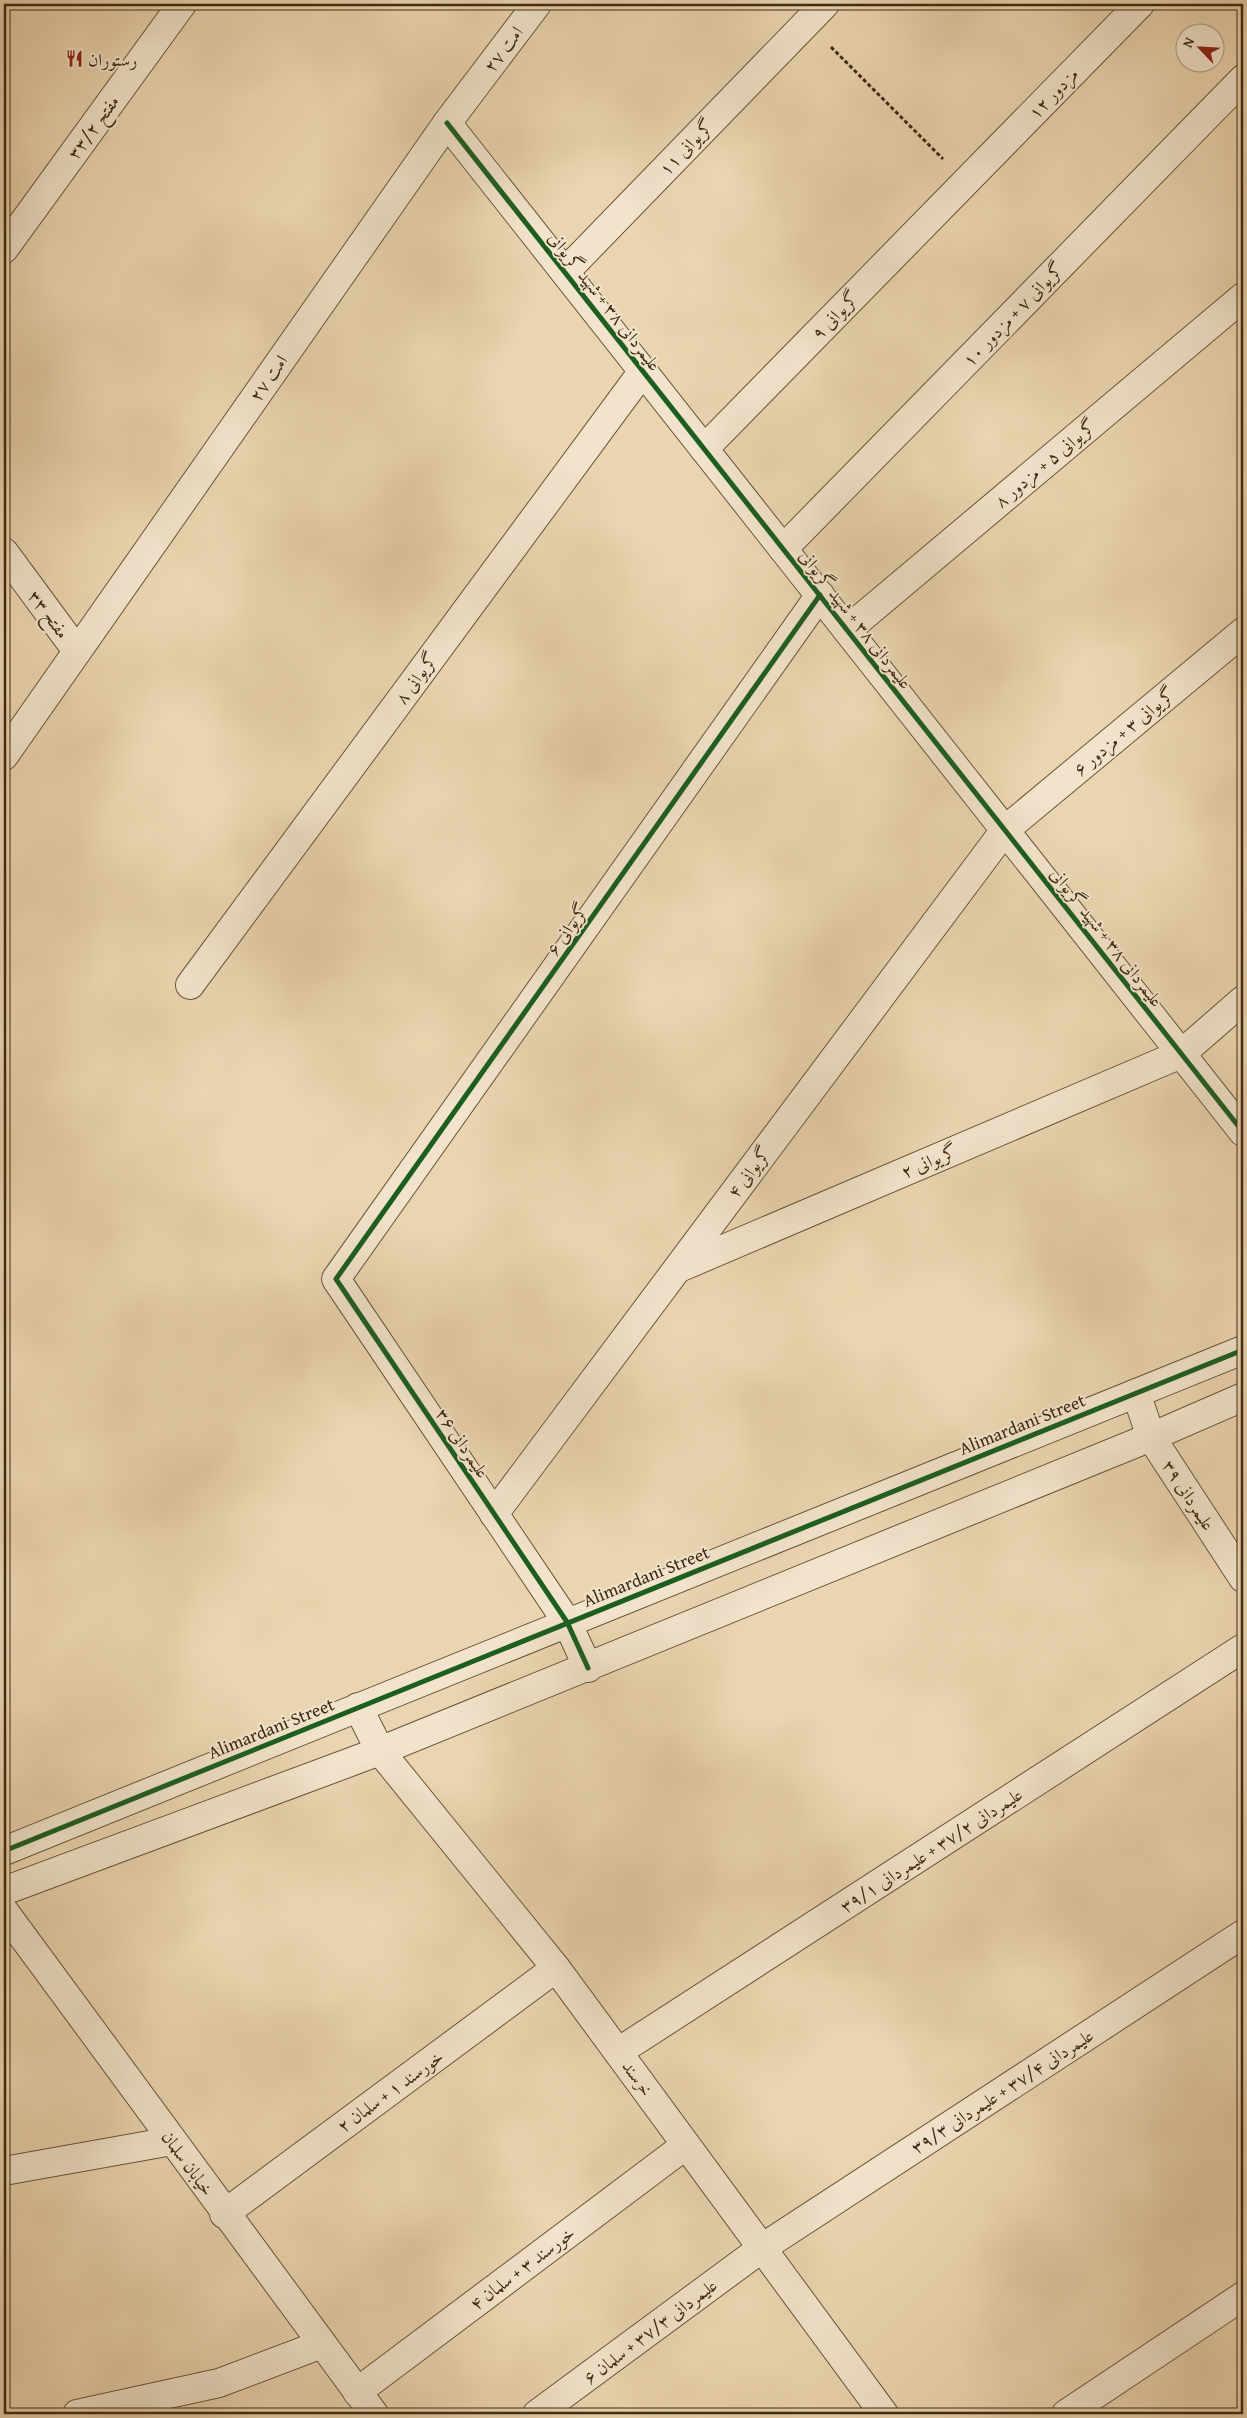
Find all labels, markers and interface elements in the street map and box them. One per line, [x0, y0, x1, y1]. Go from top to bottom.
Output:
street label: امت ۲۷ [477, 20, 529, 78]
north arrow [1174, 22, 1224, 72]
text: N [1177, 33, 1200, 51]
place label: رستوران [88, 46, 137, 73]
restaurant icon: رستوران [64, 49, 84, 69]
street label: مزدور ۱۲ [1022, 61, 1084, 125]
street label: مفتح ۳۳/۲ [60, 89, 128, 167]
street label: گریوانی ۱۱ [652, 113, 720, 181]
street label: علیمردانی ۳۸ + شهید گریوانی [542, 225, 668, 377]
street label: گریوانی ۷ + مزدور ۱۰ [956, 256, 1070, 372]
street label: گریوانی ۹ [805, 285, 865, 345]
street label: امت ۲۷ [242, 349, 294, 407]
street label: گریوانی ۵ + مزدور ۸ [988, 412, 1102, 514]
street label: علیمردانی ۳۸ + شهید گریوانی [793, 543, 919, 695]
street label: مفتح ۳۳ [19, 584, 76, 646]
street label: گریوانی ۸ [388, 646, 444, 710]
street label: گریوانی ۳ + مزدور ۶ [1067, 680, 1181, 782]
street label: علیمردانی ۳۸ + شهید گریوانی [1044, 861, 1170, 1013]
street label: گریوانی ۶ [539, 897, 595, 961]
street label: گریوانی ۲ [897, 1137, 961, 1185]
street label: گریوانی ۴ [721, 1140, 777, 1204]
street label: Alimardani Street [955, 1386, 1090, 1462]
street label: علیمردانی ۳۶ [430, 1402, 496, 1484]
street label: علیمردانی ۳۹ [1156, 1454, 1222, 1536]
street label: Alimardani Street [579, 1538, 714, 1614]
street label: Alimardani Street [204, 1690, 339, 1766]
street label: علیمردانی ۳۷/۲ + علیمردانی ۳۹/۱ [834, 1781, 1028, 1919]
street label: علیمردانی ۳۷/۴ + علیمردانی ۳۹/۳ [905, 2022, 1099, 2160]
street label: خورسند ۱ + سلمان ۲ [331, 2043, 449, 2139]
street label: خرسند [616, 2054, 660, 2102]
street label: خیابان سلمان [155, 2125, 221, 2201]
street label: خورسند ۳ + سلمان ۴ [464, 2219, 580, 2317]
street label: علیمردانی ۳۷/۳ + سلمان ۶ [577, 2272, 723, 2390]

